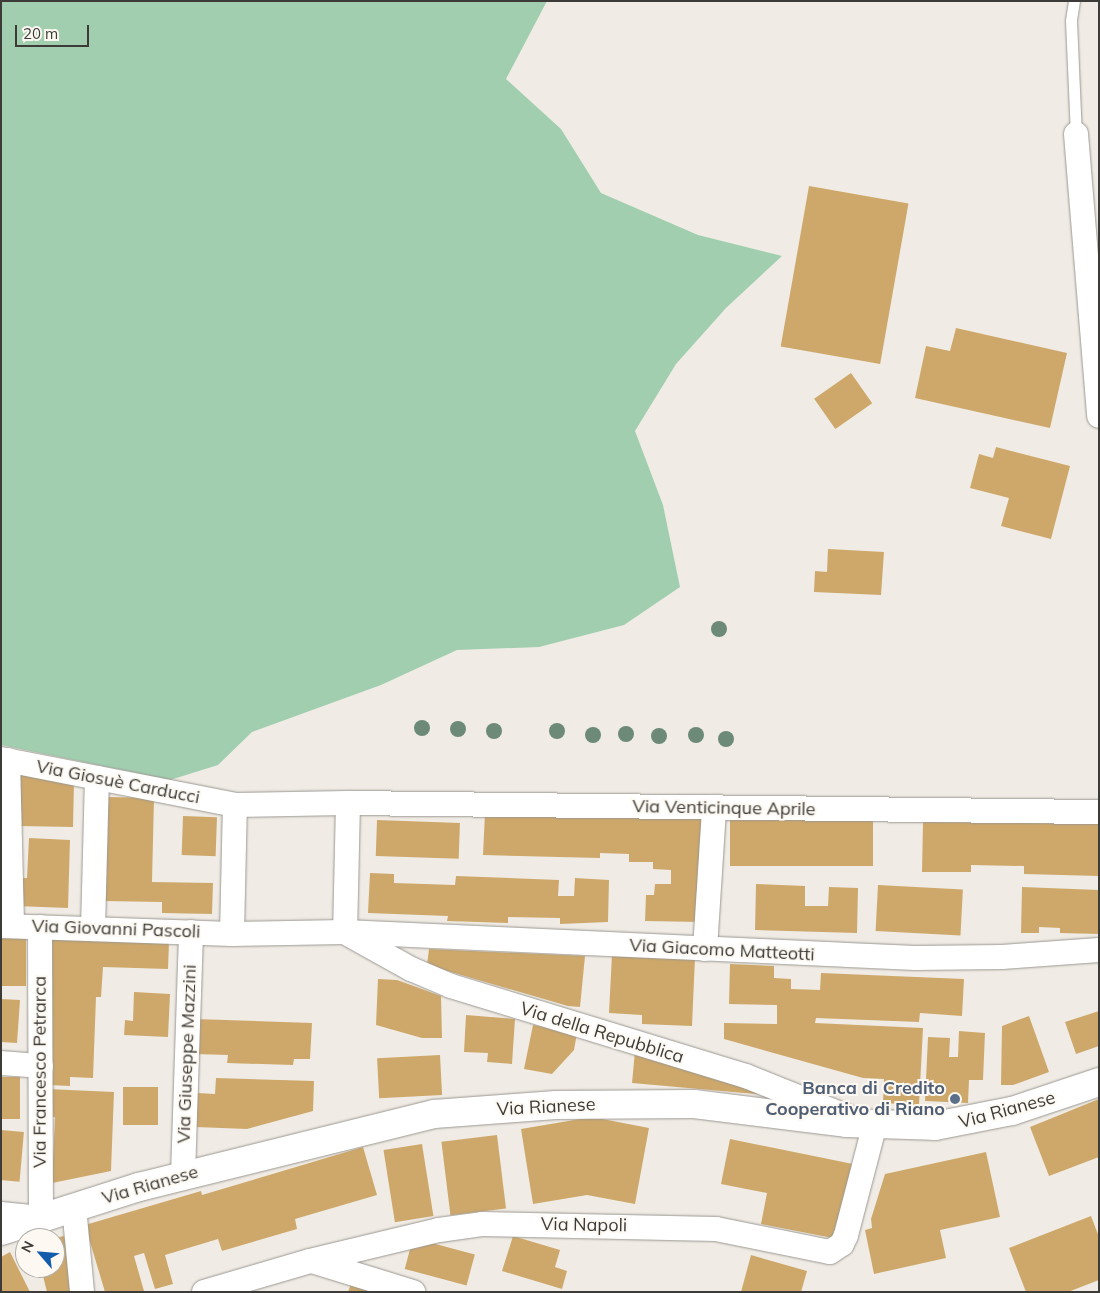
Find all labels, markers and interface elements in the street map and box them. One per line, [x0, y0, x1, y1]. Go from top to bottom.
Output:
scale bar [18, 15, 91, 47]
text: 20 m [23, 24, 58, 43]
street label: Via Giosuè Carducci [34, 756, 202, 808]
street label: Via Venticinque Aprile [632, 796, 816, 820]
street label: Via Giovanni Pascoli [31, 915, 201, 943]
street label: Via Giacomo Matteotti [629, 934, 815, 966]
street label: Via Giuseppe Mazzini [173, 964, 201, 1144]
street label: Via Francesco Petrarca [29, 976, 51, 1168]
street label: Via della Repubblica [518, 998, 686, 1068]
place label: Banca di Credito Cooperativo di Riano [765, 1078, 945, 1120]
street label: Via Rianese [956, 1087, 1058, 1133]
marker: Banca di Credito Cooperativo di Riano [949, 1093, 961, 1105]
street label: Via Rianese [496, 1094, 596, 1120]
street label: Via Rianese [99, 1161, 201, 1209]
street label: Via Napoli [541, 1213, 627, 1237]
north arrow [15, 1228, 65, 1278]
text: N [17, 1238, 38, 1255]

